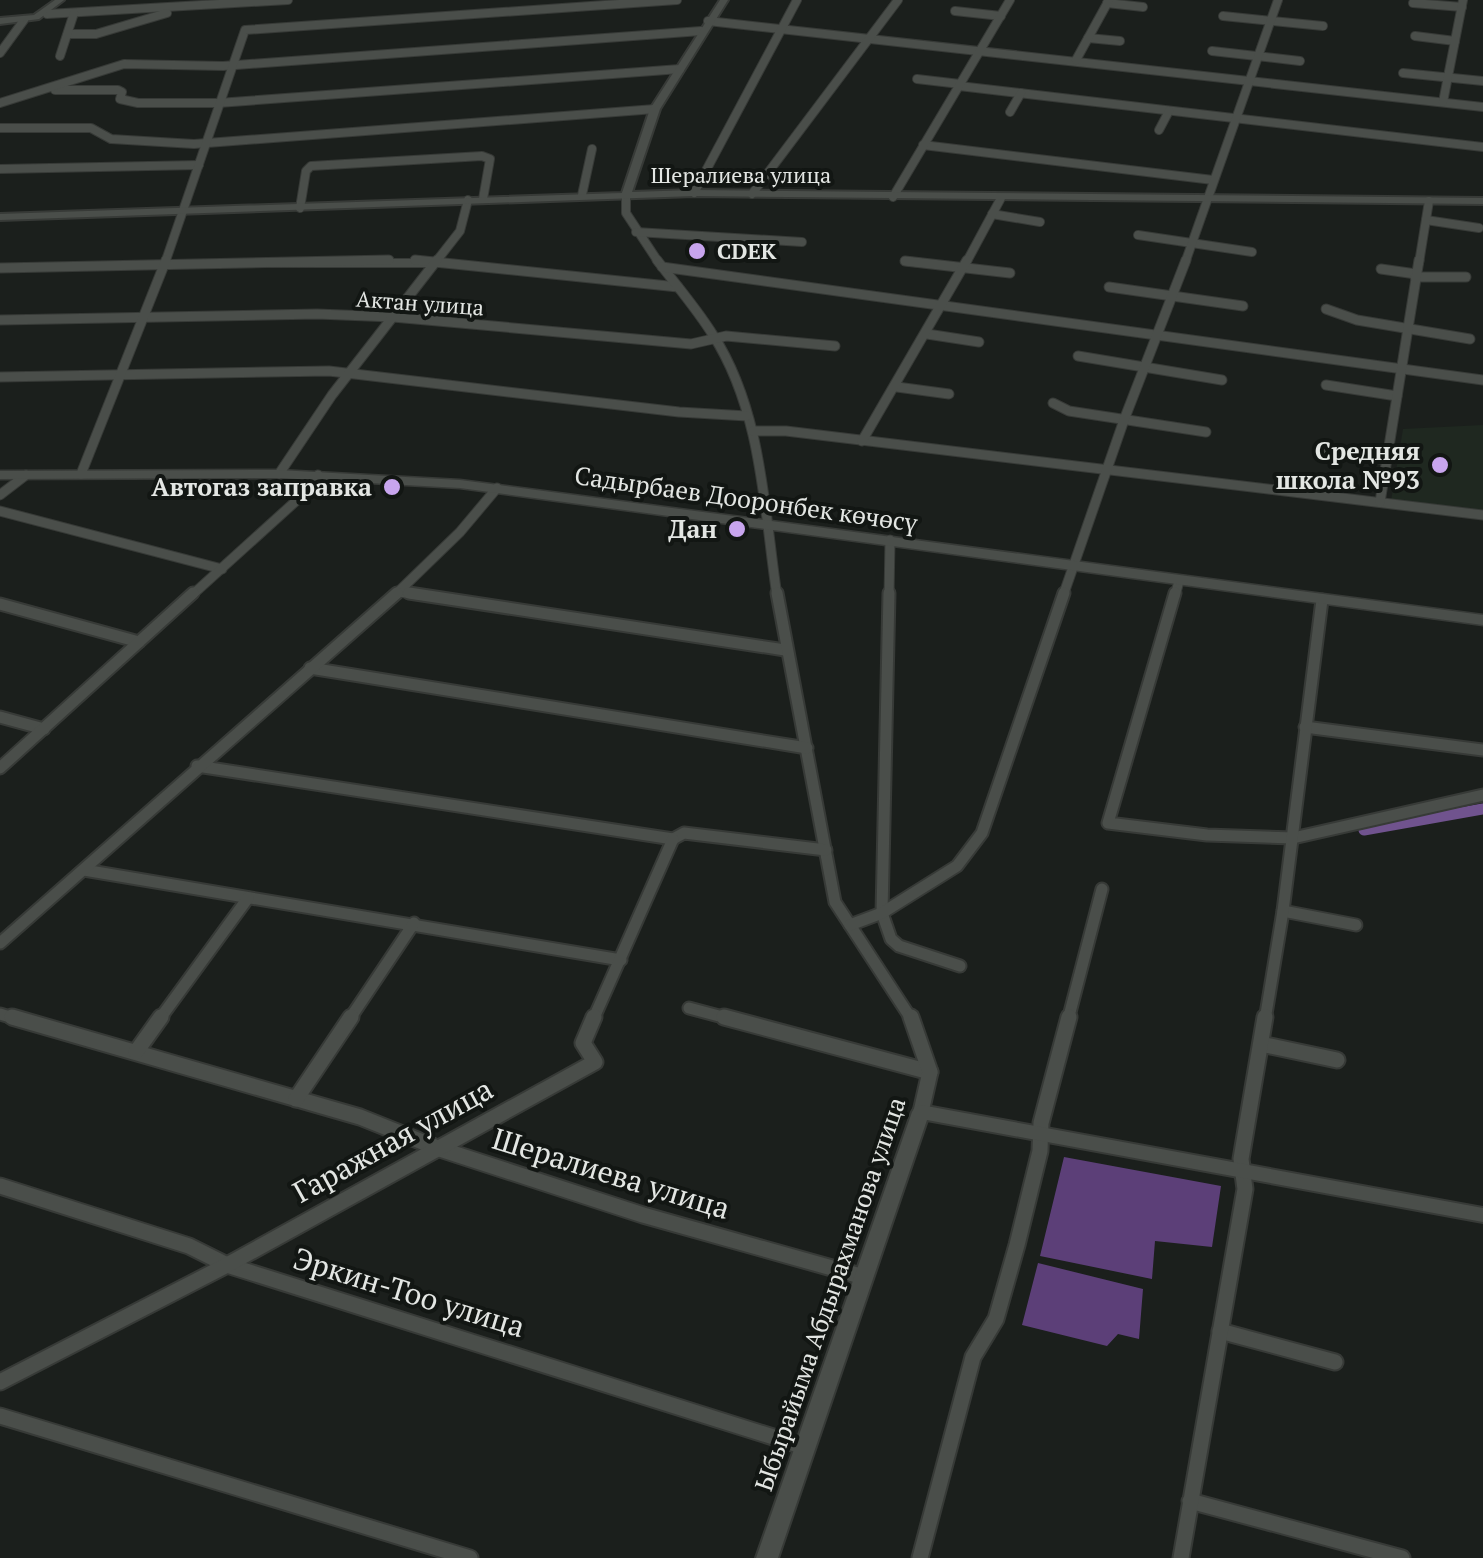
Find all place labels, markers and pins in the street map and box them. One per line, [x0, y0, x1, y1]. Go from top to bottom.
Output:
place label: CDEK [717, 236, 777, 265]
marker: CDEK [686, 240, 708, 262]
place label: Средняя школа №93 [1276, 434, 1420, 496]
marker: Средняя школа №93 [1429, 454, 1451, 476]
place label: Автогаз заправка [151, 470, 372, 503]
marker: Автогаз заправка [381, 476, 403, 498]
place label: Дан [668, 512, 717, 545]
marker: Дан [726, 518, 748, 540]

